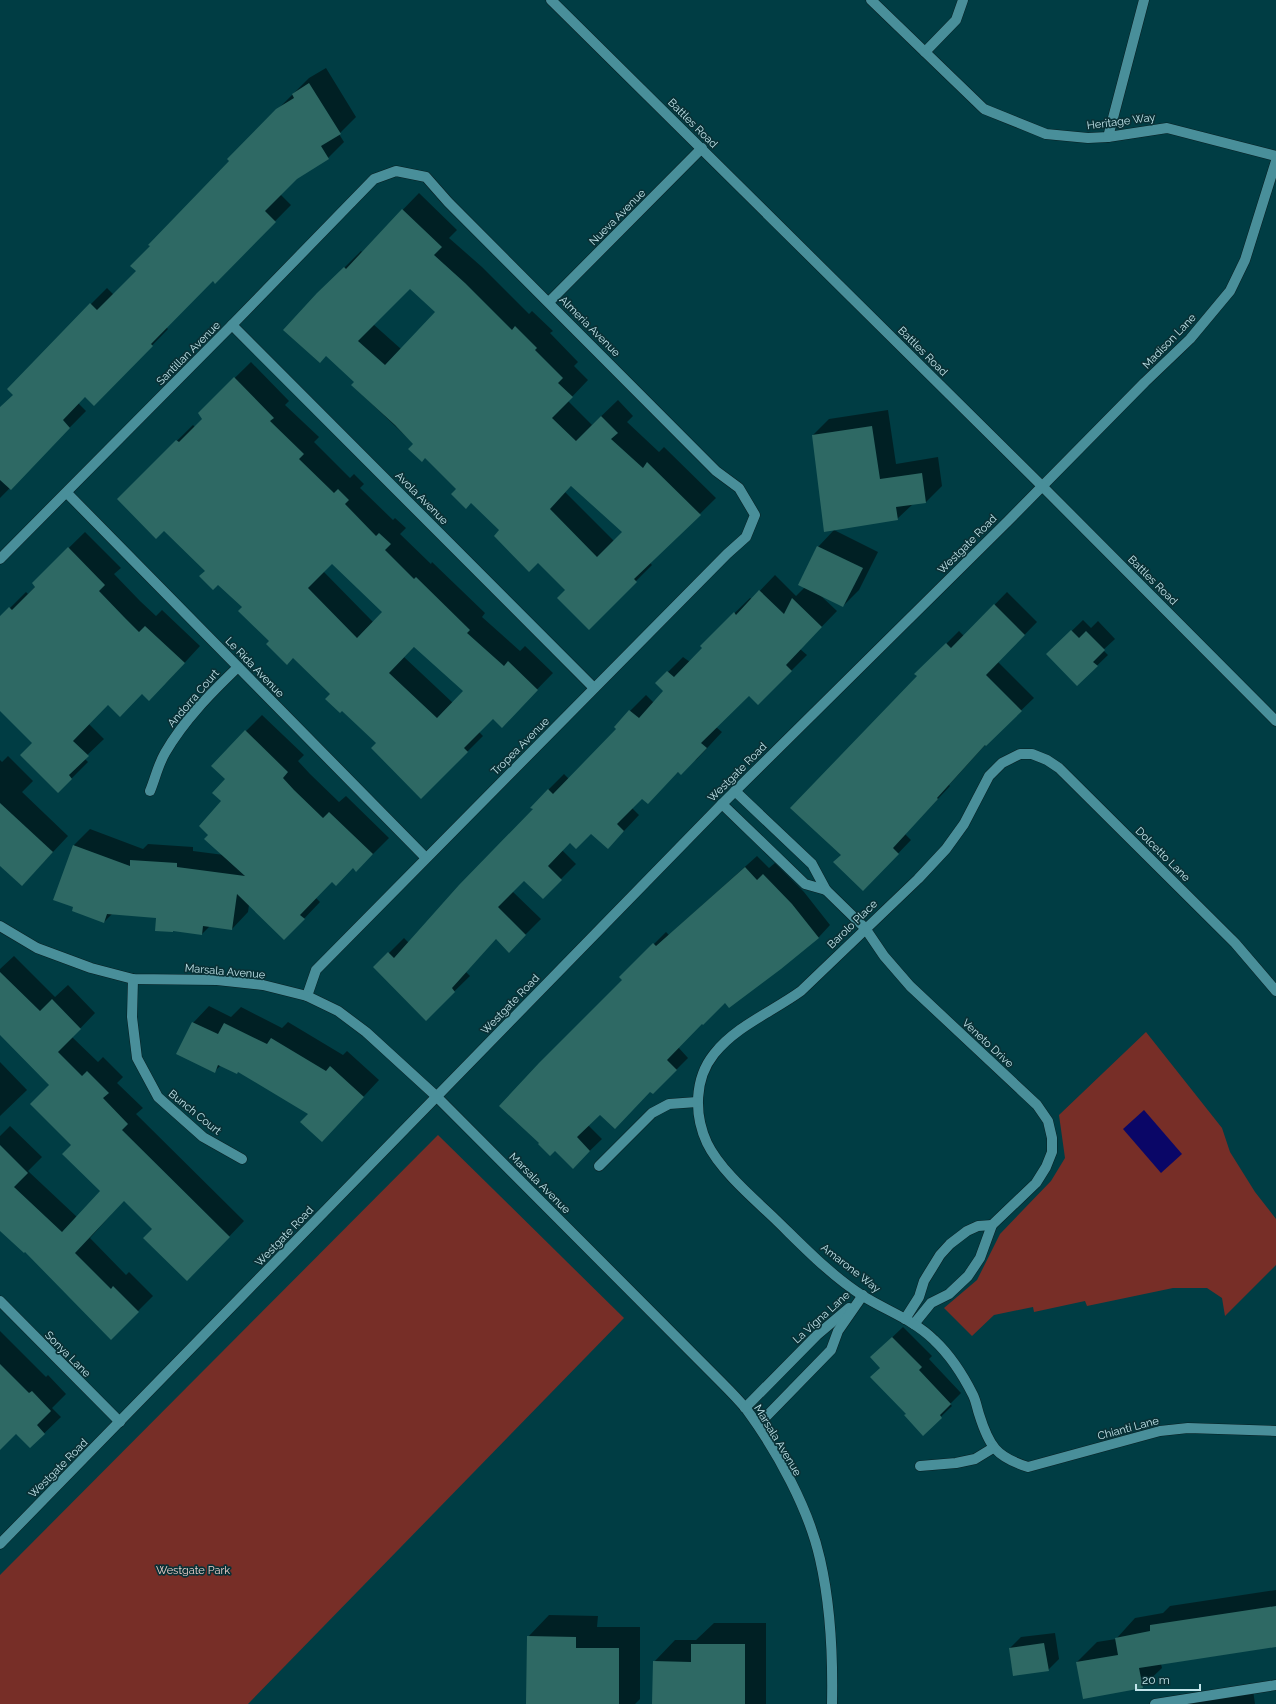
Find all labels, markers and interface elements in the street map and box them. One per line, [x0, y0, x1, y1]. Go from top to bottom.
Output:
street label: Battles Road [665, 96, 720, 151]
street label: Heritage Way [1086, 111, 1156, 132]
street label: Nueva Avenue [587, 186, 649, 248]
street label: Almeria Avenue [557, 293, 623, 360]
street label: Madison Lane [1140, 311, 1199, 371]
street label: Santillan Avenue [154, 318, 223, 388]
street label: Battles Road [895, 324, 950, 379]
street label: Avola Avenue [393, 469, 451, 528]
street label: Westgate Road [935, 512, 1000, 577]
street label: Battles Road [1125, 553, 1180, 608]
street label: Le Rida Avenue [223, 634, 287, 701]
street label: Andorra Court [165, 667, 222, 730]
street label: Tropea Avenue [489, 714, 552, 778]
street label: Westgate Road [705, 740, 770, 805]
street label: Dolcetto Lane [1133, 824, 1193, 885]
street label: Barolo Place [825, 897, 880, 951]
street label: Marsala Avenue [184, 962, 266, 982]
street label: Westgate Road [479, 972, 542, 1037]
street label: Veneto Drive [959, 1016, 1016, 1071]
street label: Bunch Court [166, 1087, 224, 1138]
street label: Marsala Avenue [506, 1150, 573, 1217]
street label: Westgate Road [253, 1204, 316, 1269]
street label: Amarone Way [818, 1241, 883, 1296]
street label: La Vigna Lane [790, 1288, 853, 1346]
street label: Sonya Lane [42, 1329, 94, 1380]
street label: Marsala Avenue [751, 1402, 804, 1479]
street label: Chianti Lane [1096, 1414, 1161, 1443]
street label: Westgate Road [26, 1436, 91, 1501]
park label: Westgate Park [156, 1564, 230, 1577]
scale bar [1136, 1666, 1200, 1692]
text: 20 m [1142, 1673, 1170, 1687]

